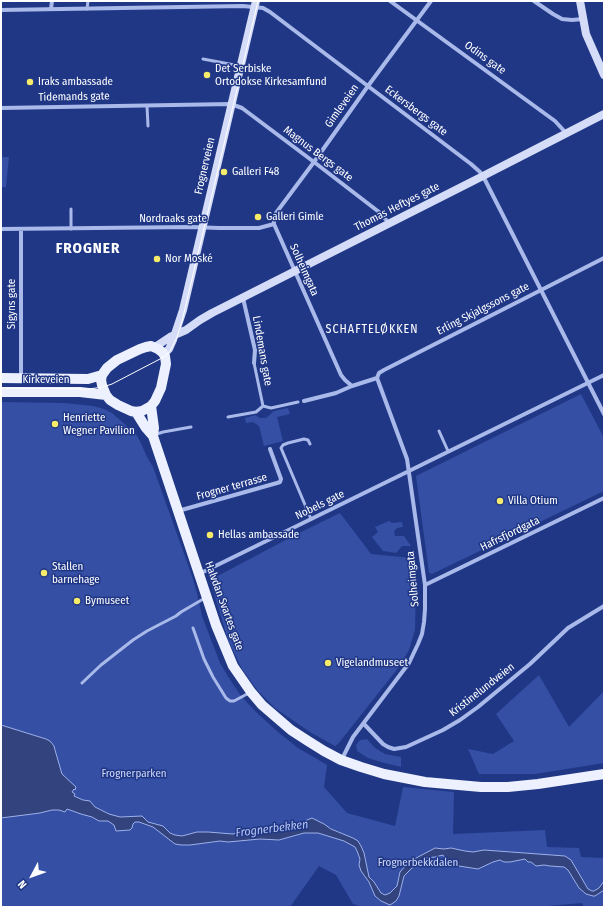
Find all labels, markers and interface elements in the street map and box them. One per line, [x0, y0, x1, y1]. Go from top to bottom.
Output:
street label: Odins gate [462, 39, 508, 77]
place label: Det Serbiske Ortodokse Kirkesamfund [215, 62, 327, 88]
marker: Det Serbiske Ortodokse Kirkesamfund [202, 70, 212, 80]
place label: Iraks ambassade [38, 75, 113, 89]
marker: Iraks ambassade [25, 77, 35, 87]
street label: Gimleveien [322, 82, 362, 130]
street label: Eckersbergs gate [382, 83, 450, 139]
street label: Tidemands gate [38, 90, 110, 104]
street label: Magnus Bergs gate [281, 124, 355, 184]
street label: Frognerveien [192, 136, 218, 196]
place label: Galleri F48 [232, 165, 279, 179]
marker: Galleri F48 [219, 167, 229, 177]
street label: Thomas Heftyes gate [352, 180, 442, 234]
place label: Galleri Gimle [266, 210, 324, 224]
street label: Nordraaks gate [139, 212, 207, 226]
marker: Galleri Gimle [253, 212, 263, 222]
district label: FROGNER [56, 240, 120, 258]
street label: Solheimgata [287, 242, 321, 298]
place label: Nor Moské [165, 252, 213, 266]
marker: Nor Moské [152, 254, 162, 264]
street label: Sigyns gate [5, 279, 19, 329]
street label: Erling Skjalgssons gate [435, 280, 531, 338]
street label: Lindemans gate [249, 315, 275, 387]
district label: SCHAFTELØKKEN [326, 323, 418, 337]
street label: Kirkeveien [22, 373, 70, 387]
place label: Henriette Wegner Pavilion [63, 411, 135, 437]
marker: Henriette Wegner Pavilion [50, 419, 60, 429]
street label: Frogner terrasse [195, 471, 269, 503]
street label: Nobels gate [293, 487, 347, 523]
place label: Villa Otium [508, 494, 558, 508]
marker: Villa Otium [495, 496, 505, 506]
street label: Hafrsfjordgata [478, 514, 542, 554]
place label: Hellas ambassade [218, 528, 299, 542]
marker: Hellas ambassade [205, 530, 215, 540]
street label: Solheimgata [404, 551, 422, 607]
place label: Stallen barnehage [52, 560, 100, 586]
street label: Halvdan Svartes gate [202, 560, 246, 652]
marker: Stallen barnehage [39, 568, 49, 578]
place label: Bymuseet [85, 594, 129, 608]
marker: Bymuseet [72, 596, 82, 606]
place label: Vigelandmuseet [336, 656, 408, 670]
marker: Vigelandmuseet [323, 658, 333, 668]
street label: Kristinelundveien [447, 660, 517, 720]
park label: Frognerparken [101, 767, 167, 781]
water label: Frognerbekken [235, 817, 309, 841]
north arrow [12, 856, 52, 896]
park label: Frognerbekkdalen [378, 856, 458, 870]
text: N [15, 877, 30, 891]

